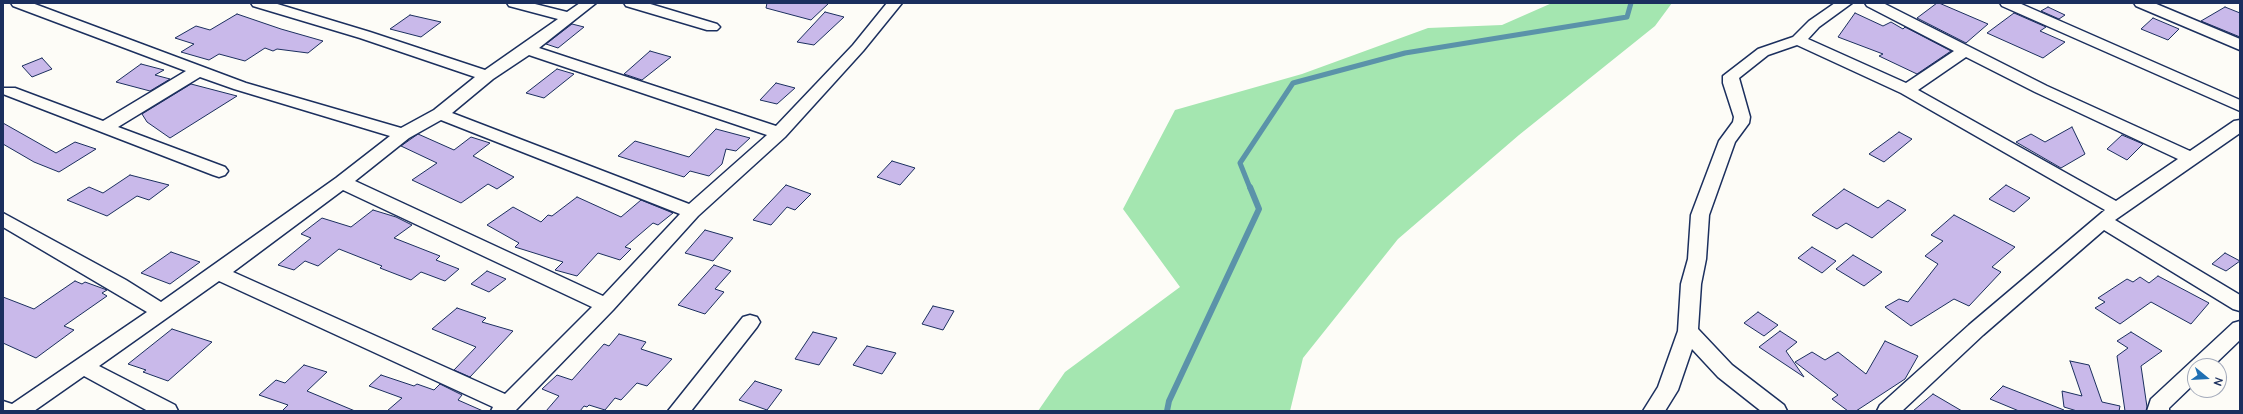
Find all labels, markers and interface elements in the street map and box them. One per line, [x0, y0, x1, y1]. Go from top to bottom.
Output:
north arrow [2187, 358, 2227, 398]
text: N [2210, 376, 2226, 387]

